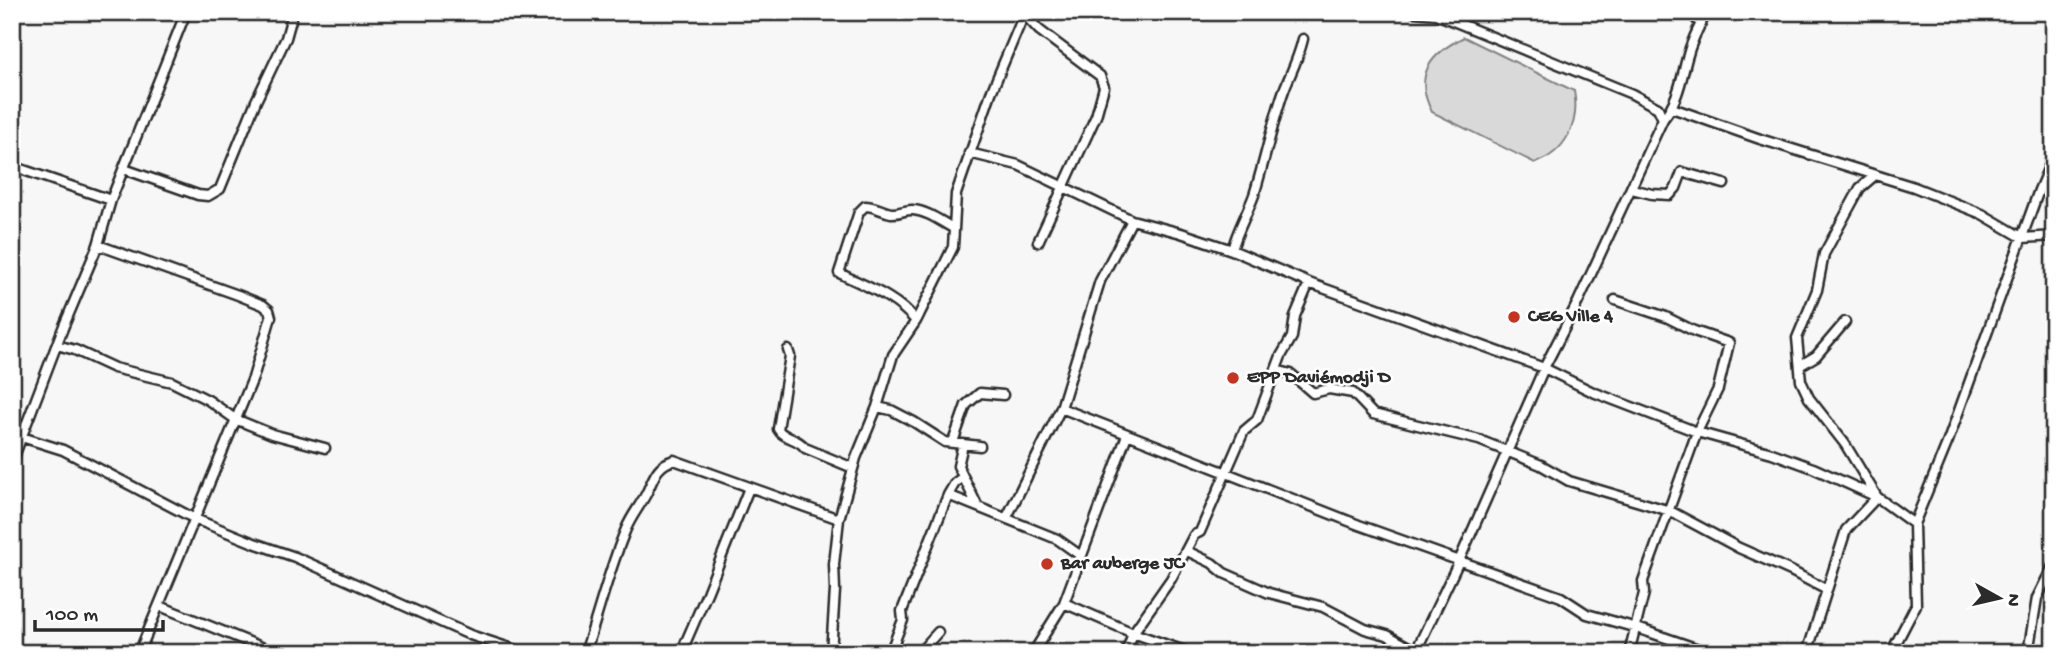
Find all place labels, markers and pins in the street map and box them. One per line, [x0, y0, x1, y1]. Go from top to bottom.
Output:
place label: CEG Ville 4 [1527, 306, 1614, 329]
marker: CEG Ville 4 [1506, 309, 1522, 325]
place label: EPP Daviémodji D [1247, 367, 1391, 390]
marker: EPP Daviémodji D [1225, 370, 1241, 386]
place label: Bar auberge JC [1060, 553, 1186, 576]
marker: Bar auberge JC [1039, 556, 1055, 572]

